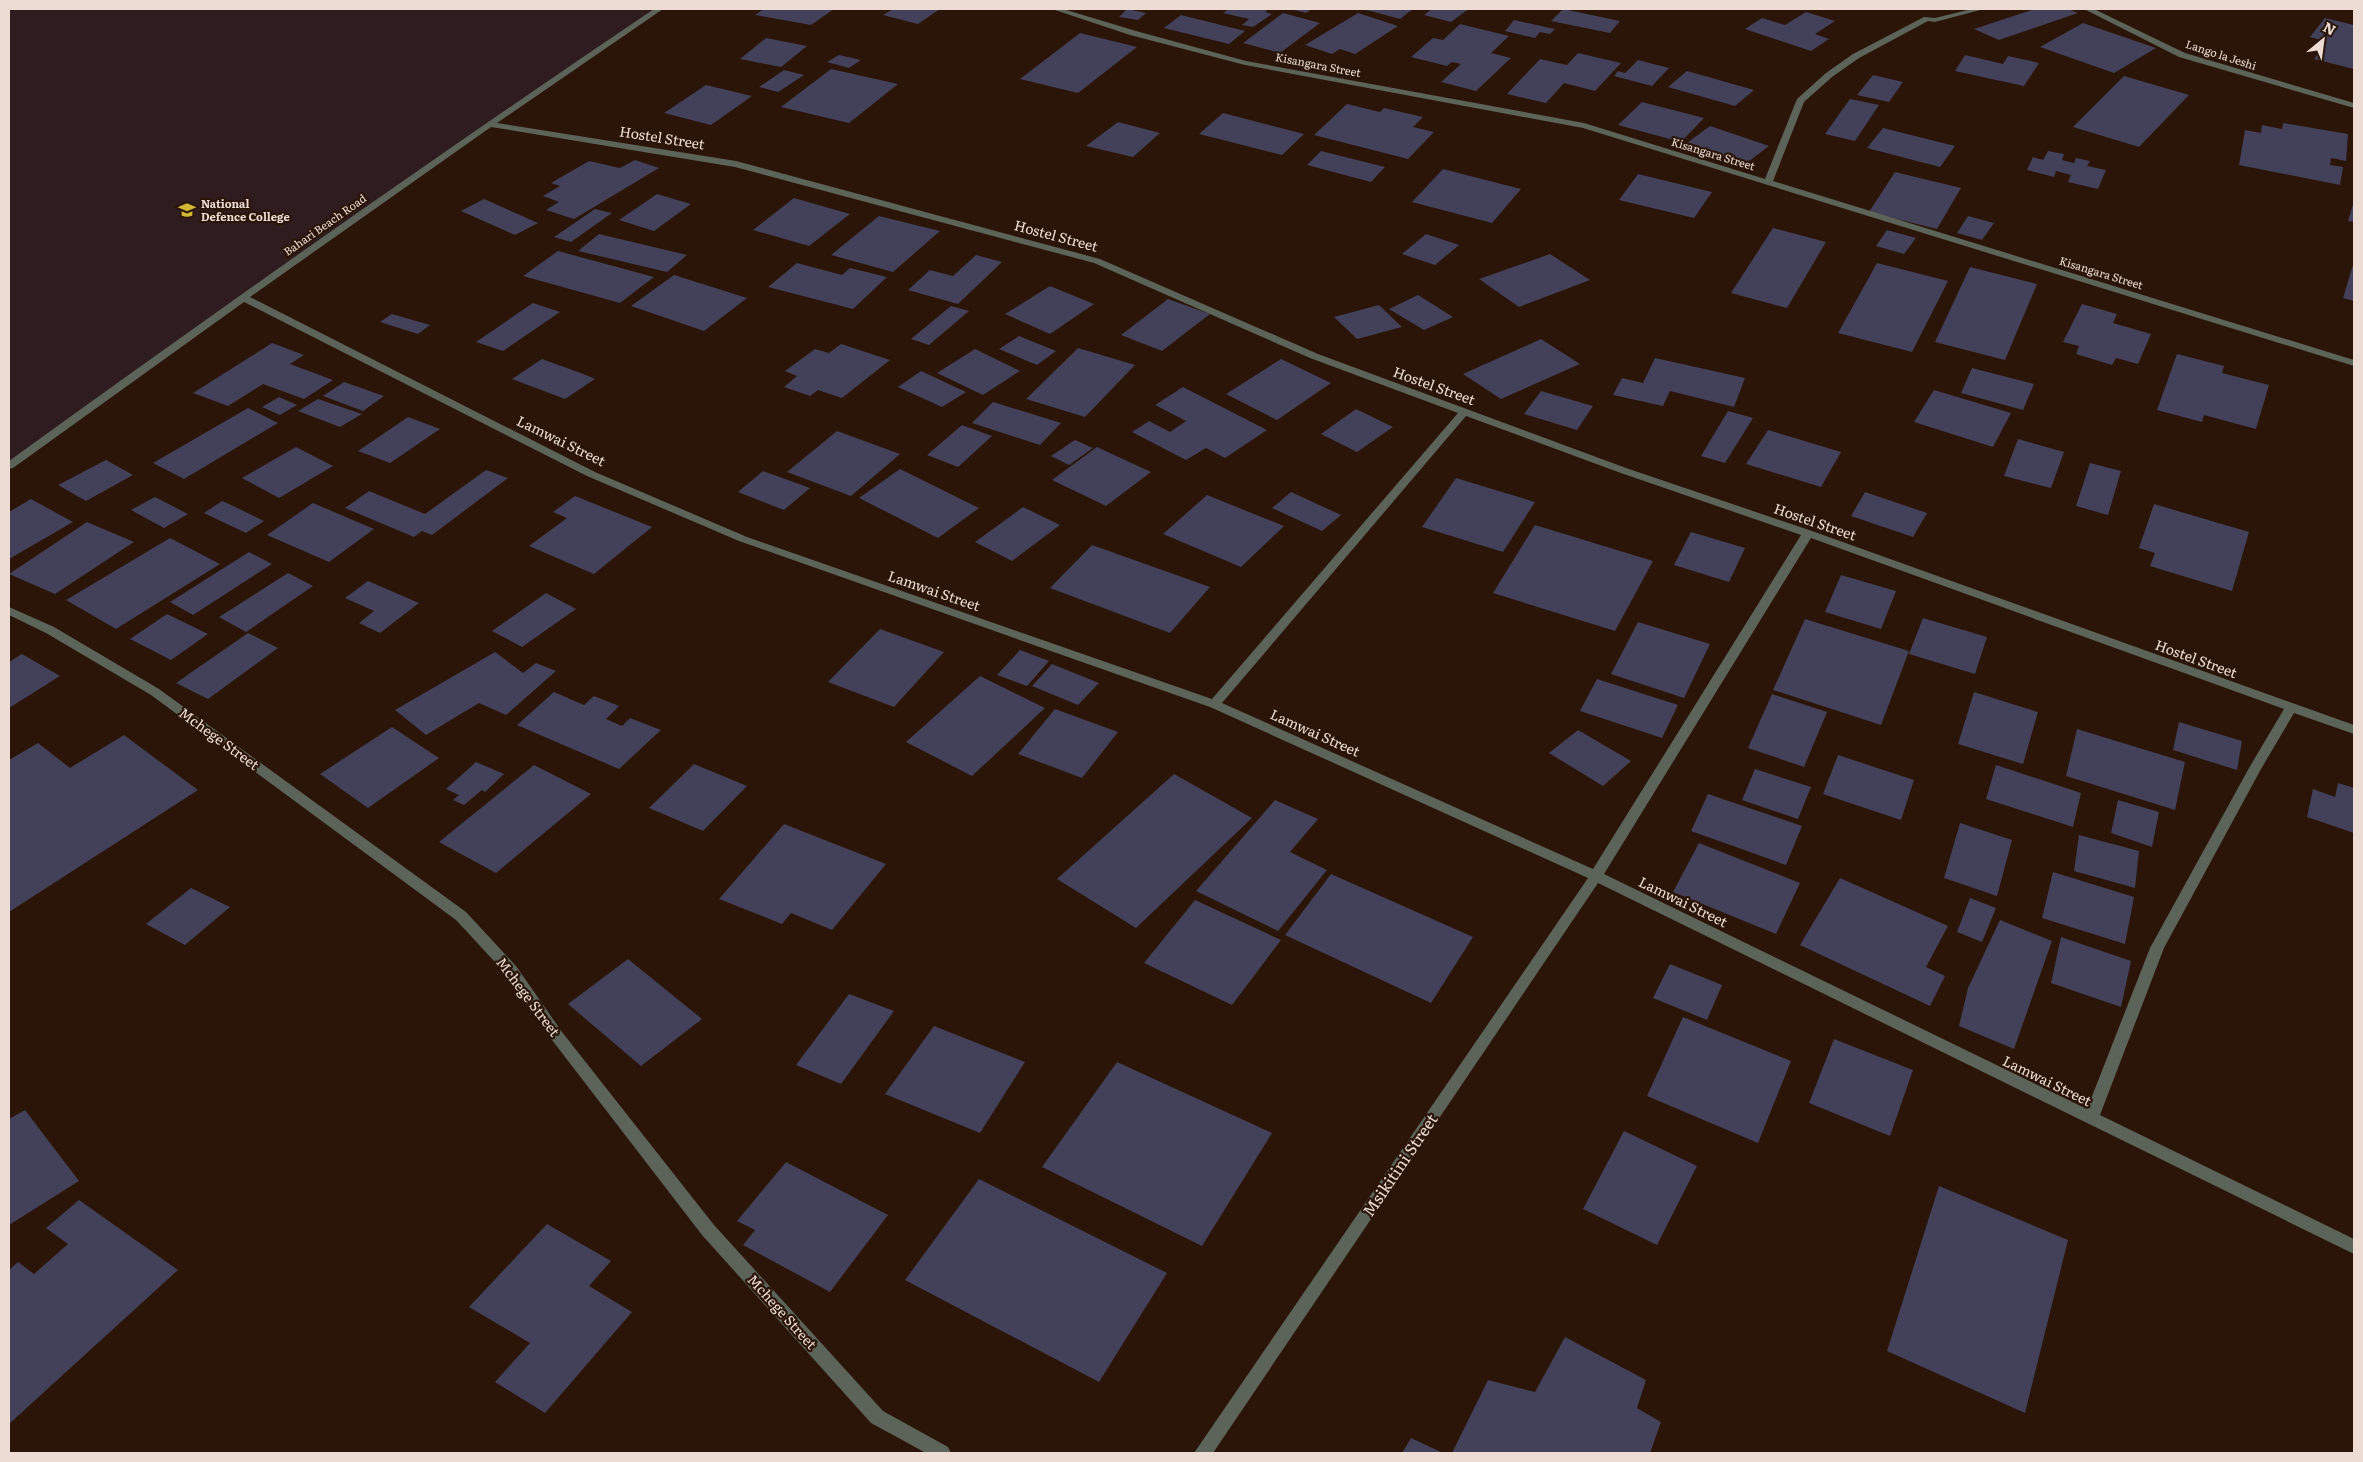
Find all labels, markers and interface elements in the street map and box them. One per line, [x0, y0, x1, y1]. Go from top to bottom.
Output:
north arrow [2298, 15, 2348, 65]
text: N [2320, 16, 2340, 39]
street label: Lango la Jeshi [2184, 35, 2259, 73]
street label: Kisangara Street [1274, 48, 1363, 80]
street label: Hostel Street [618, 120, 707, 154]
street label: Kisangara Street [1670, 133, 1758, 174]
street label: Bahari Beach Road [280, 189, 369, 259]
place label: National Defence College [201, 195, 290, 224]
school or university icon: National Defence College [177, 200, 197, 220]
street label: Hostel Street [1012, 214, 1101, 256]
street label: Kisangara Street [2058, 252, 2146, 293]
street label: Hostel Street [1391, 361, 1478, 409]
street label: Lamwai Street [514, 410, 609, 470]
street label: Hostel Street [1771, 498, 1860, 545]
street label: Lamwai Street [886, 565, 983, 615]
street label: Hostel Street [2153, 634, 2240, 682]
street label: Mchege Street [175, 702, 264, 774]
street label: Lamwai Street [1267, 703, 1364, 761]
street label: Lamwai Street [1636, 871, 1731, 931]
street label: Mchege Street [492, 953, 565, 1041]
street label: Lamwai Street [2000, 1050, 2095, 1110]
street label: Msikitini Street [1356, 1108, 1443, 1221]
street label: Mchege Street [744, 1269, 822, 1353]

